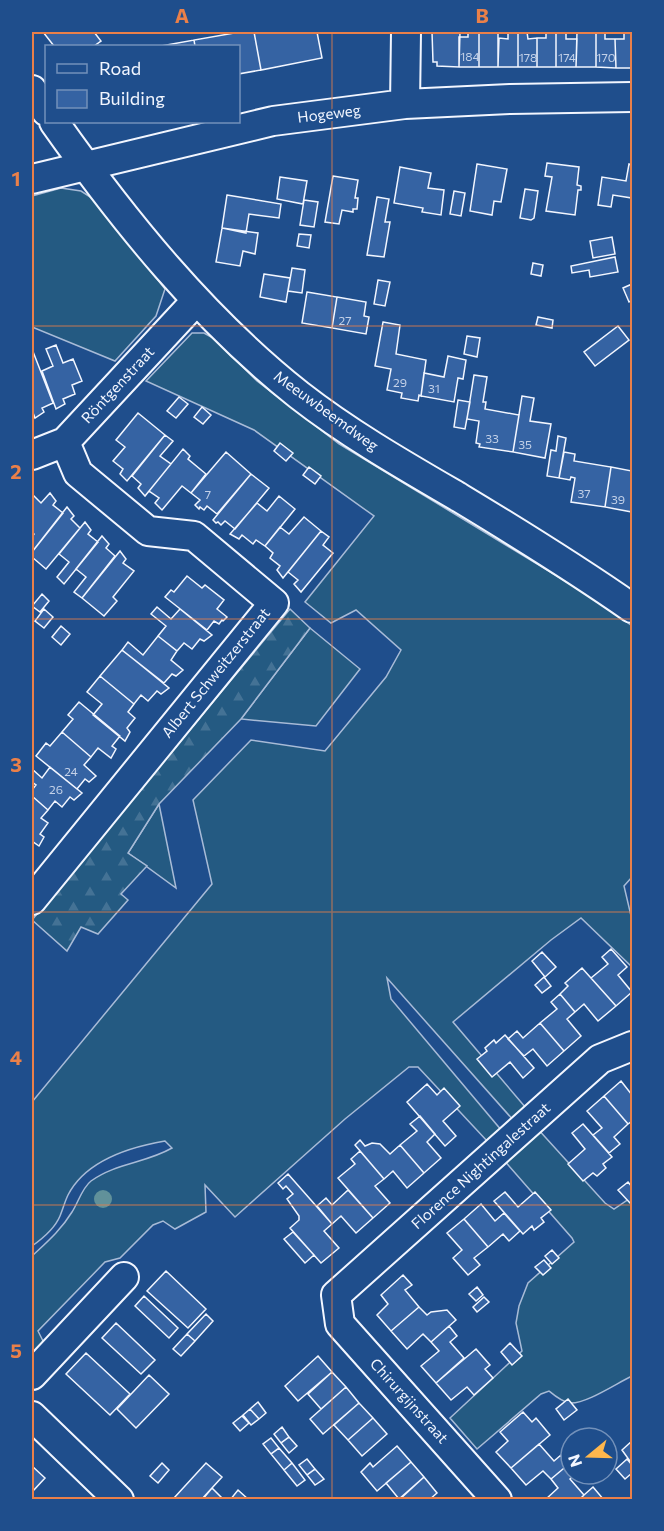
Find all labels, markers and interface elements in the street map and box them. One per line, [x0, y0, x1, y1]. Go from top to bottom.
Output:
text: A [175, 3, 189, 27]
text: B [475, 3, 489, 27]
legend [45, 45, 240, 123]
house number: 184 [460, 49, 480, 63]
house number: 178 [519, 50, 537, 64]
house number: 174 [558, 50, 576, 64]
house number: 170 [596, 50, 616, 64]
text: Road [99, 57, 141, 79]
text: Building [99, 87, 165, 109]
street label: Hogeweg [296, 100, 362, 126]
text: 1 [11, 166, 21, 190]
house number: 27 [339, 313, 351, 327]
street label: Röntgenstraat [77, 342, 157, 426]
street label: Meeuwbeemdweg [271, 366, 382, 454]
house number: 29 [393, 375, 407, 389]
house number: 31 [428, 381, 440, 395]
house number: 33 [485, 431, 499, 445]
house number: 35 [518, 437, 532, 451]
text: 2 [10, 459, 22, 483]
house number: 37 [577, 486, 591, 500]
house number: 7 [205, 487, 211, 501]
house number: 39 [611, 492, 625, 506]
street label: Albert Schweitzerstraat [157, 604, 273, 741]
text: 3 [10, 752, 22, 776]
house number: 24 [64, 764, 78, 778]
house number: 26 [49, 782, 63, 796]
text: 4 [10, 1045, 22, 1069]
street label: Florence Nightingalestraat [407, 1098, 553, 1232]
text: 5 [10, 1338, 22, 1362]
street label: Chirurgijnstraat [367, 1354, 453, 1447]
north arrow [559, 1426, 619, 1486]
text: N [563, 1452, 585, 1470]

